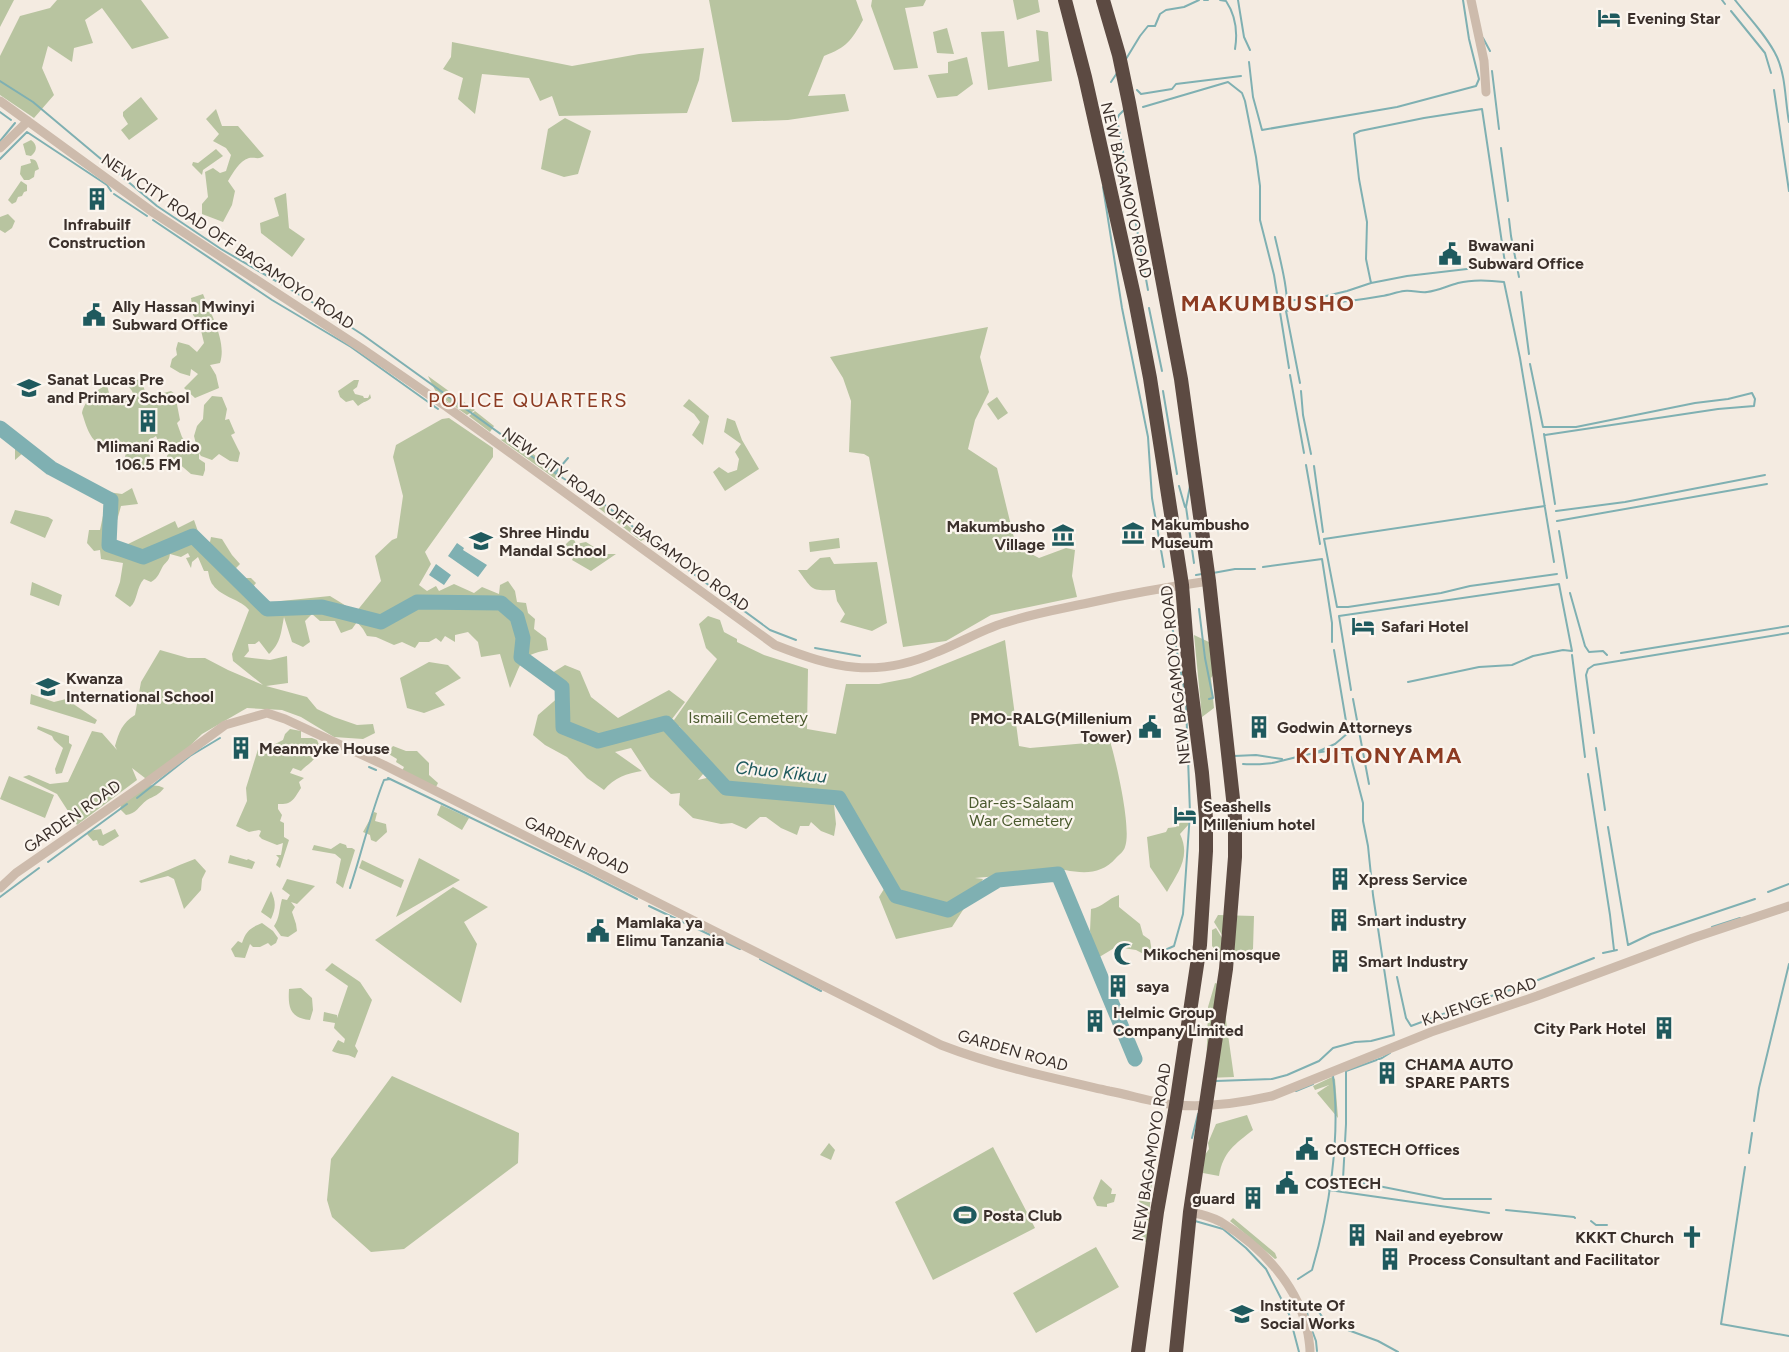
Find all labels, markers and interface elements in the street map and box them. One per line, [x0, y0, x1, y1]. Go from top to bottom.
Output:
hotel icon: Evening Star [1596, 5, 1622, 31]
place label: Evening Star [1627, 9, 1720, 28]
street label: NEW BAGAMOYO ROAD [1097, 100, 1156, 280]
street label: NEW CITY ROAD OFF BAGAMOYO ROAD [98, 149, 358, 333]
building icon: Infrabuilf Construction [84, 186, 110, 212]
place label: Infrabuilf Construction [49, 215, 145, 252]
place label: Bwawani Subward Office [1468, 236, 1584, 273]
public building icon: Bwawani Subward Office [1437, 241, 1463, 267]
district label: MAKUMBUSHO [1181, 290, 1355, 317]
place label: Ally Hassan Mwinyi Subward Office [112, 297, 255, 334]
public building icon: Ally Hassan Mwinyi Subward Office [81, 302, 107, 328]
place label: Sanat Lucas Pre and Primary School [47, 370, 190, 407]
school or university icon: Sanat Lucas Pre and Primary School [16, 375, 42, 401]
district label: POLICE QUARTERS [428, 388, 628, 412]
building icon: Mlimani Radio 106.5 FM [135, 408, 161, 434]
street label: NEW CITY ROAD OFF BAGAMOYO ROAD [499, 423, 753, 615]
place label: Mlimani Radio 106.5 FM [96, 437, 200, 474]
place label: Makumbusho Museum [1151, 515, 1249, 552]
place label: Makumbusho Village [947, 517, 1045, 554]
museum icon: Makumbusho Museum [1120, 520, 1146, 546]
museum icon: Makumbusho Village [1050, 522, 1076, 548]
place label: Shree Hindu Mandal School [499, 523, 606, 560]
school or university icon: Shree Hindu Mandal School [468, 528, 494, 554]
street label: NEW BAGAMOYO ROAD [1157, 584, 1194, 766]
hotel icon: Safari Hotel [1350, 613, 1376, 639]
place label: Safari Hotel [1381, 617, 1468, 636]
place label: Kwanza International School [66, 669, 214, 706]
school or university icon: Kwanza International School [35, 674, 61, 700]
park label: Ismaili Cemetery [688, 708, 808, 727]
place label: PMO-RALG(Millenium Tower) [970, 709, 1132, 746]
public building icon: PMO-RALG(Millenium Tower) [1137, 714, 1163, 740]
building icon: Godwin Attorneys [1246, 714, 1272, 740]
place label: Godwin Attorneys [1277, 718, 1412, 737]
building icon: Meanmyke House [228, 735, 254, 761]
place label: Meanmyke House [259, 739, 390, 758]
district label: KIJITONYAMA [1295, 742, 1463, 769]
water label: Chuo Kikuu [734, 756, 828, 788]
street label: GARDEN ROAD [20, 776, 124, 857]
park label: Dar-es-Salaam War Cemetery [968, 793, 1074, 830]
place label: Seashells Millenium hotel [1203, 797, 1315, 834]
hotel icon: Seashells Millenium hotel [1172, 802, 1198, 828]
street label: GARDEN ROAD [521, 812, 632, 879]
building icon: Xpress Service [1327, 866, 1353, 892]
place label: Xpress Service [1358, 870, 1468, 889]
building icon: Smart industry [1326, 907, 1352, 933]
place label: Smart industry [1357, 911, 1467, 930]
place label: Mamlaka ya Elimu Tanzania [616, 913, 724, 950]
public building icon: Mamlaka ya Elimu Tanzania [585, 918, 611, 944]
mosque icon: Mikocheni mosque [1112, 941, 1138, 967]
place label: Mikocheni mosque [1143, 945, 1280, 964]
building icon: Smart Industry [1327, 948, 1353, 974]
place label: Smart Industry [1358, 952, 1469, 971]
building icon: saya [1105, 973, 1131, 999]
street label: KAJENGE ROAD [1419, 973, 1539, 1030]
place label: saya [1136, 977, 1169, 996]
place label: Helmic Group Company Limited [1113, 1003, 1243, 1040]
building icon: Helmic Group Company Limited [1082, 1008, 1108, 1034]
building icon: City Park Hotel [1651, 1015, 1677, 1041]
place label: City Park Hotel [1534, 1019, 1646, 1038]
street label: GARDEN ROAD [955, 1026, 1070, 1075]
place label: CHAMA AUTO SPARE PARTS [1405, 1055, 1514, 1092]
building icon: CHAMA AUTO SPARE PARTS [1374, 1060, 1400, 1086]
street label: NEW BAGAMOYO ROAD [1128, 1062, 1175, 1243]
public building icon: COSTECH Offices [1294, 1136, 1320, 1162]
place label: COSTECH Offices [1325, 1140, 1460, 1159]
public building icon: COSTECH [1274, 1170, 1300, 1196]
place label: COSTECH [1305, 1174, 1381, 1193]
building icon: guard [1240, 1185, 1266, 1211]
place label: guard [1192, 1189, 1235, 1208]
sports icon: Posta Club [952, 1202, 978, 1228]
place label: Posta Club [983, 1206, 1062, 1225]
building icon: Nail and eyebrow [1344, 1222, 1370, 1248]
church icon: KKKT Church [1679, 1224, 1705, 1250]
place label: Nail and eyebrow [1375, 1226, 1504, 1245]
place label: KKKT Church [1575, 1228, 1674, 1247]
building icon: Process Consultant and Facilitator [1377, 1246, 1403, 1272]
place label: Process Consultant and Facilitator [1408, 1250, 1660, 1269]
place label: Institute Of Social Works [1260, 1296, 1355, 1333]
school or university icon: Institute Of Social Works [1229, 1301, 1255, 1327]

